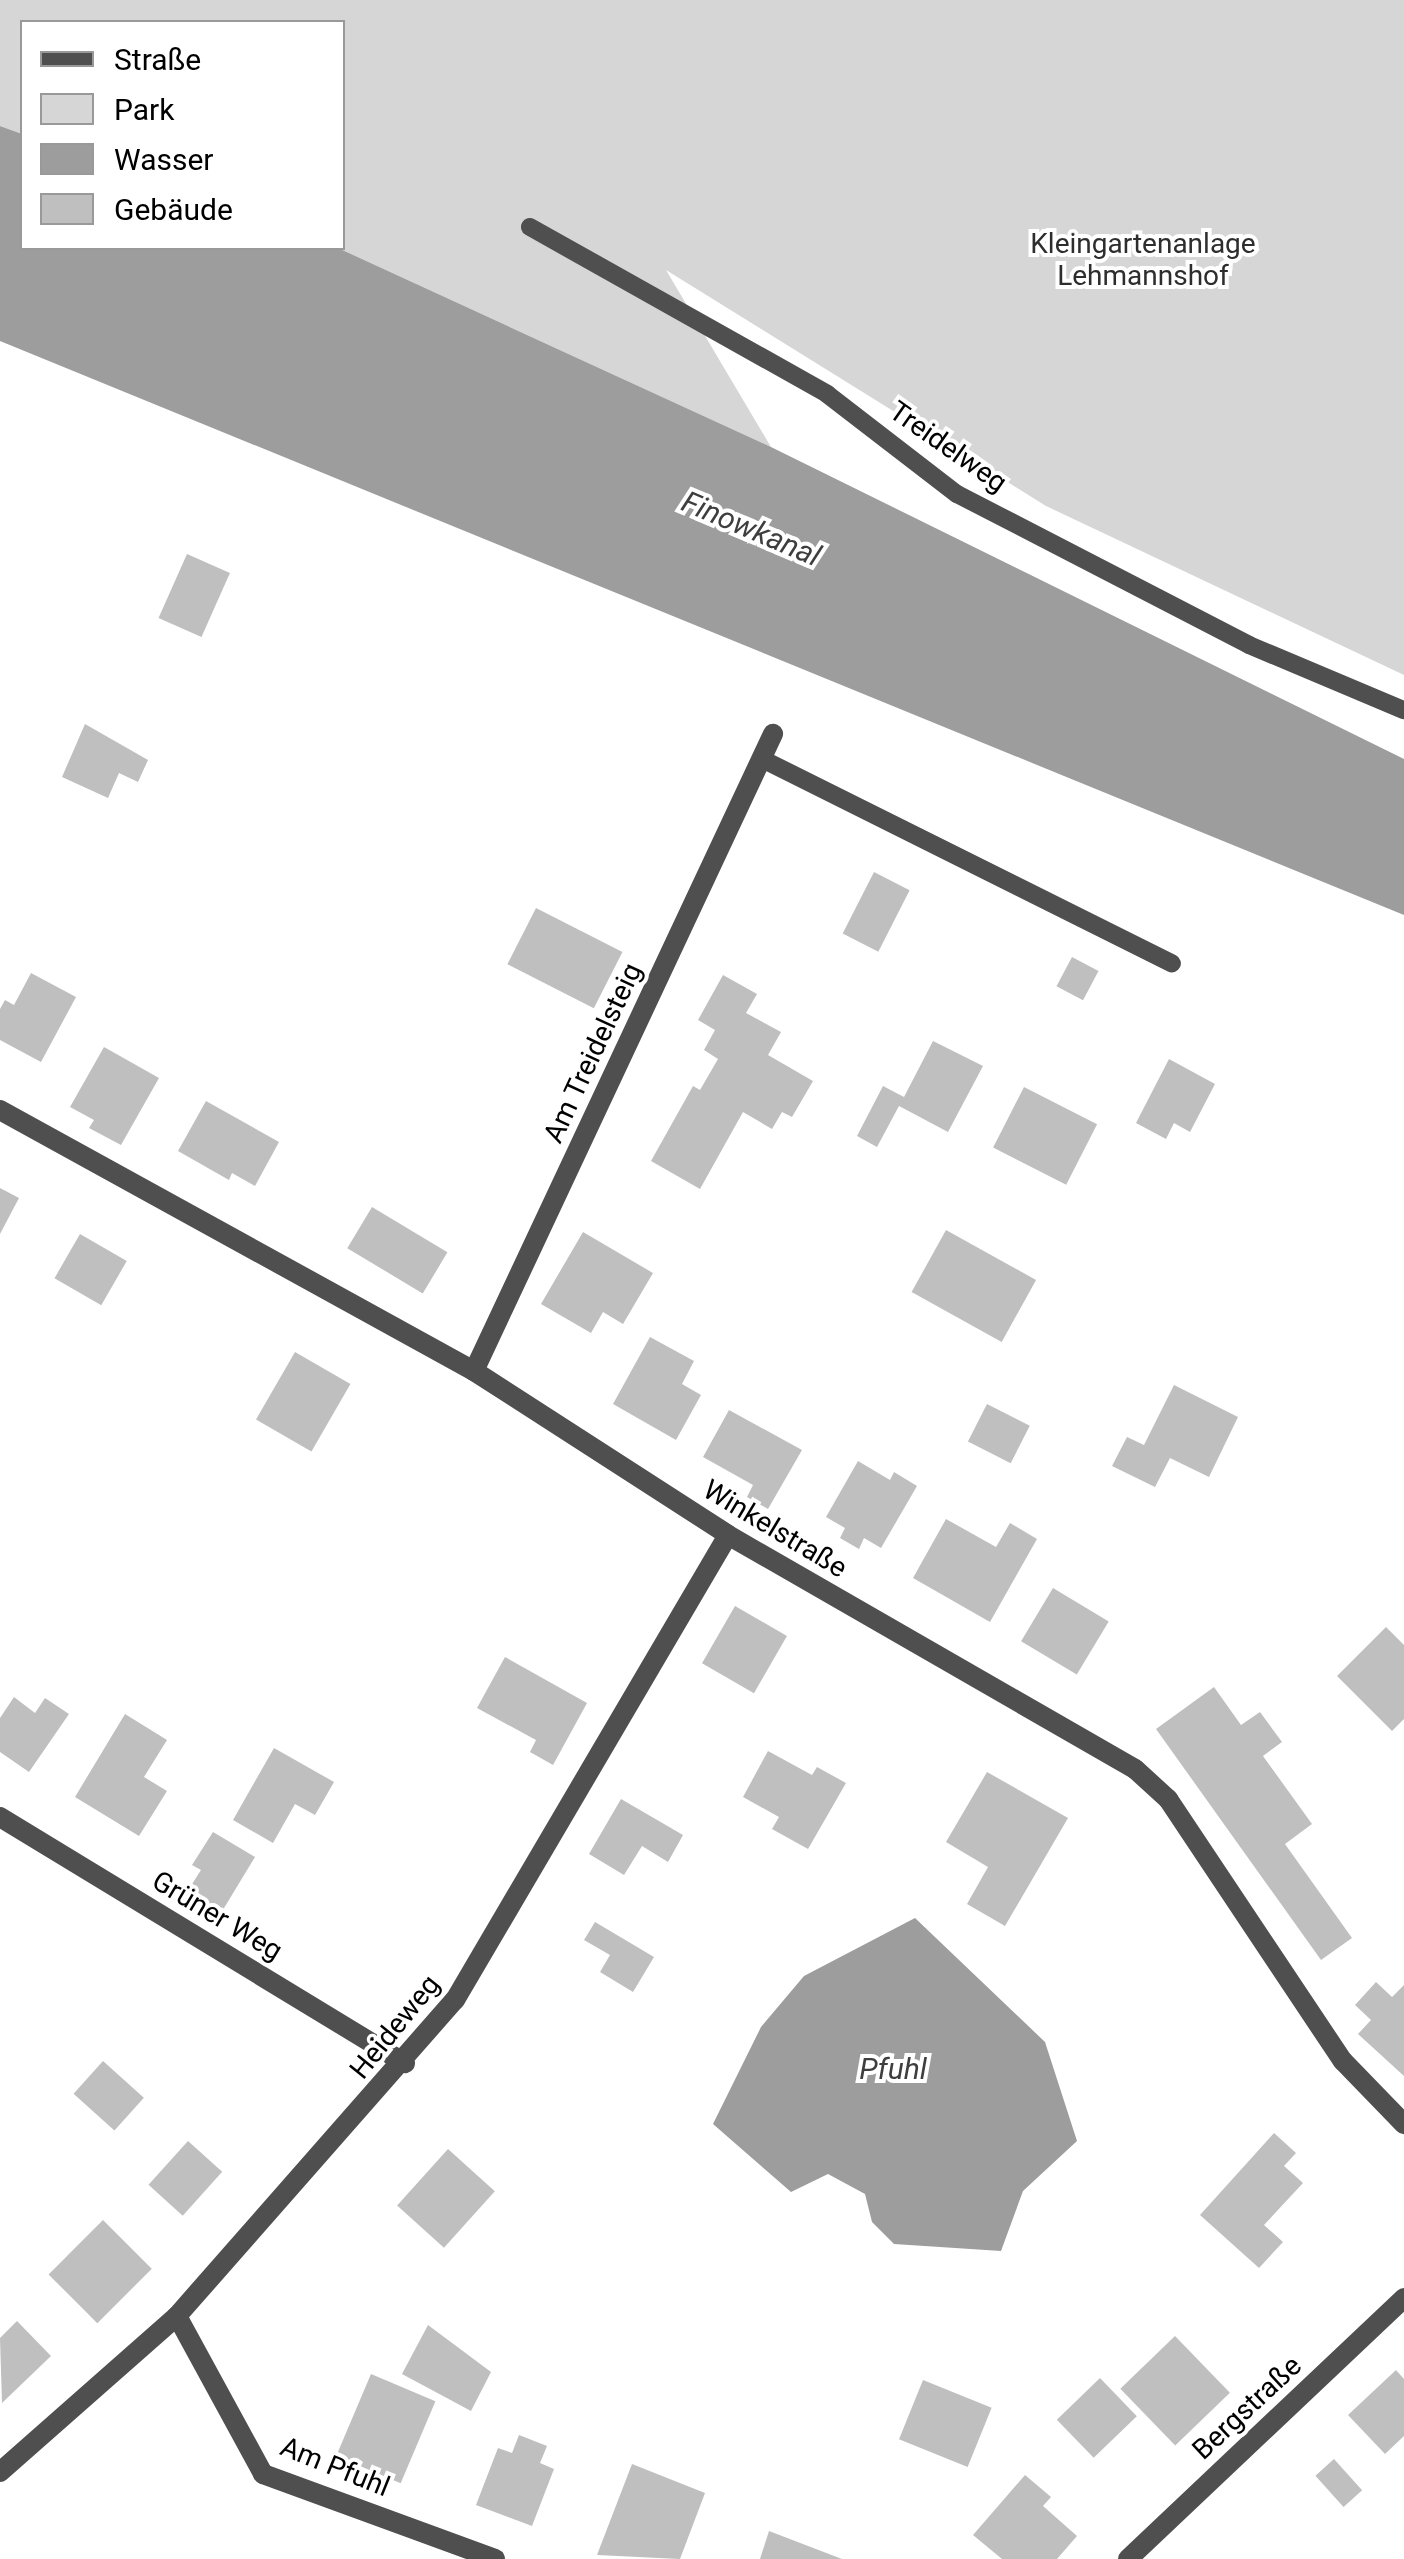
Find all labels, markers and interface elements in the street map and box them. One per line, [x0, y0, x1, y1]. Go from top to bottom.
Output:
legend [20, 20, 345, 250]
text: Straße [114, 42, 201, 77]
text: Park [114, 92, 174, 127]
text: Wasser [114, 142, 214, 177]
text: Gebäude [114, 192, 233, 227]
park label: Kleingartenanlage Lehmannshof [1030, 227, 1256, 293]
street label: Treidelweg [883, 394, 1013, 500]
water label: Finowkanal [676, 484, 826, 574]
street label: Am Treidelsteig [537, 958, 649, 1148]
street label: Winkelstraße [697, 1473, 853, 1585]
street label: Grüner Weg [146, 1864, 288, 1968]
street label: Heideweg [343, 1968, 447, 2086]
water label: Pfuhl [859, 2051, 927, 2087]
street label: Bergstraße [1186, 2349, 1308, 2467]
street label: Am Pfuhl [275, 2430, 395, 2504]

